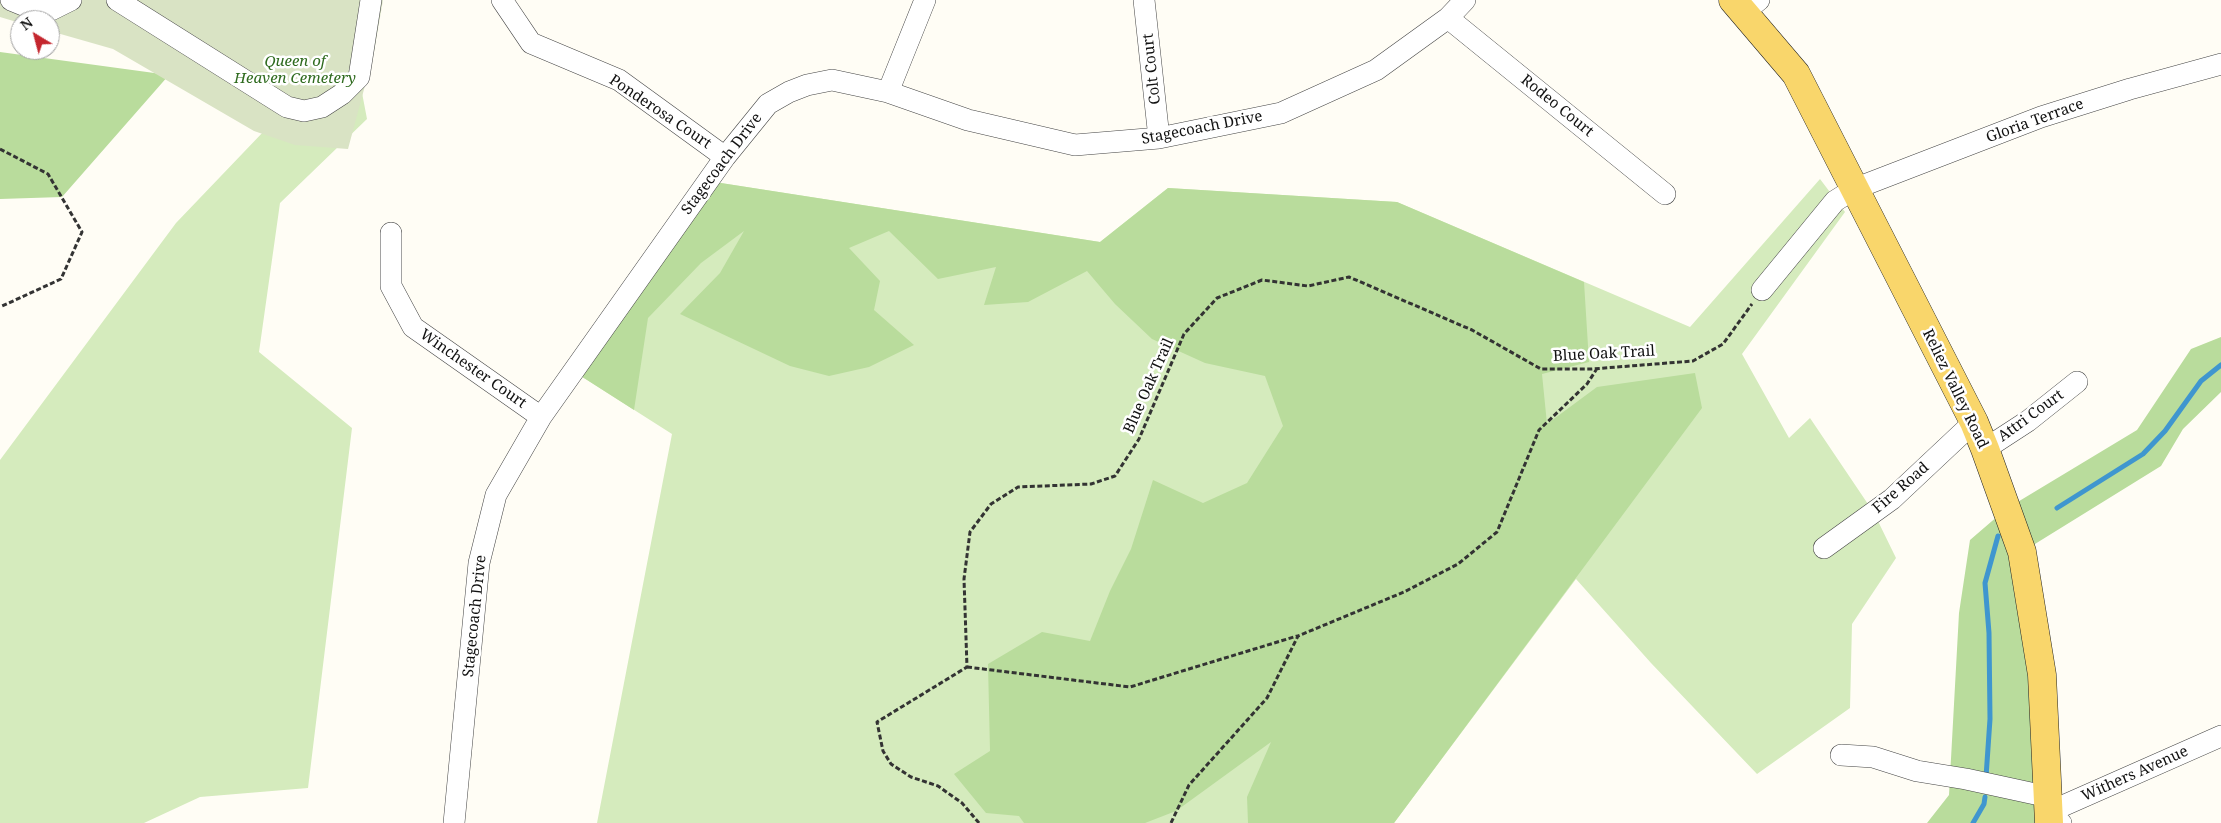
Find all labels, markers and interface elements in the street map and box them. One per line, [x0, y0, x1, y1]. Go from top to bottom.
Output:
north arrow [10, 10, 60, 60]
text: N [16, 13, 36, 34]
street label: Colt Court [1139, 33, 1165, 105]
park label: Queen of Heaven Cemetery [234, 53, 356, 88]
street label: Ponderosa Court [606, 71, 714, 153]
street label: Rodeo Court [1517, 71, 1597, 141]
street label: Gloria Terrace [1984, 95, 2086, 147]
street label: Stagecoach Drive [1140, 107, 1264, 149]
street label: Stagecoach Drive [678, 110, 766, 218]
street label: Winchester Court [416, 326, 530, 412]
street label: Reliez Valley Road [1918, 326, 1992, 452]
street label: Blue Oak Trail [1120, 336, 1178, 436]
street label: Blue Oak Trail [1553, 342, 1655, 366]
street label: Attri Court [1995, 386, 2067, 446]
street label: Fire Road [1869, 459, 1933, 517]
street label: Stagecoach Drive [460, 554, 490, 678]
street label: Withers Avenue [2079, 742, 2191, 806]

